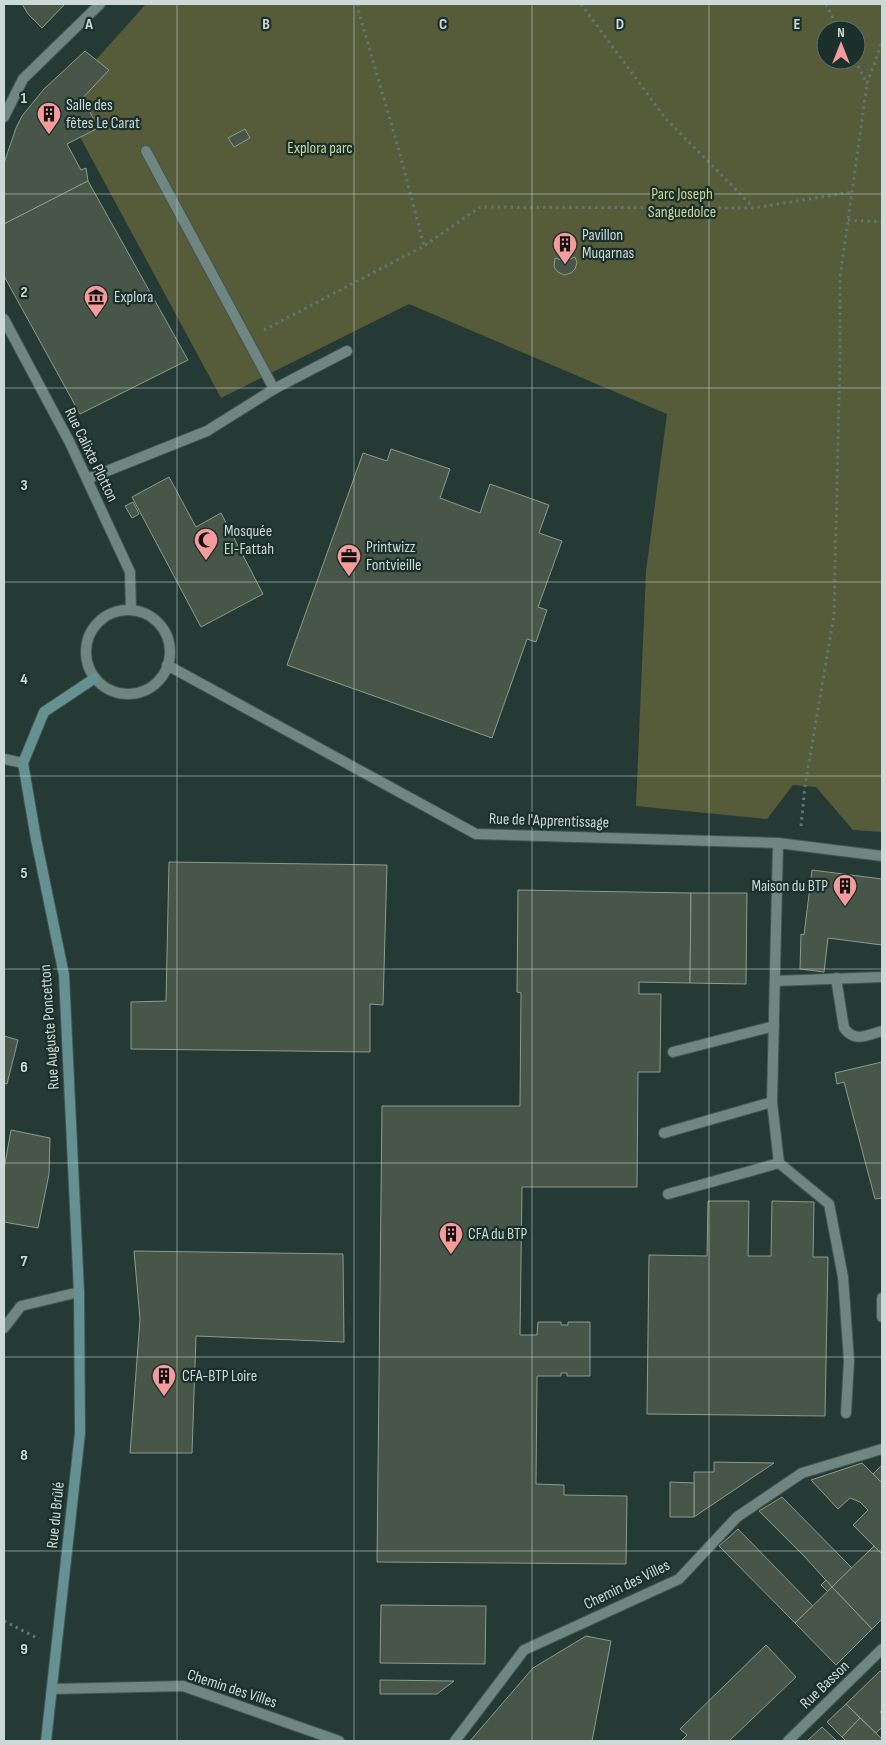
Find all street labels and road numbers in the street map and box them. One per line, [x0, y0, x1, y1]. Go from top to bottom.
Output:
street label: Rue Calixte Plotton [60, 405, 122, 505]
street label: Rue de l'Apprentissage [489, 809, 609, 833]
street label: Rue Auguste Poncetton [36, 964, 64, 1090]
street label: Rue du Brûlé [43, 1481, 69, 1549]
street label: Chemin des Villes [581, 1556, 673, 1614]
street label: Rue Basson [796, 1657, 854, 1713]
street label: Chemin des Villes [185, 1666, 280, 1713]

